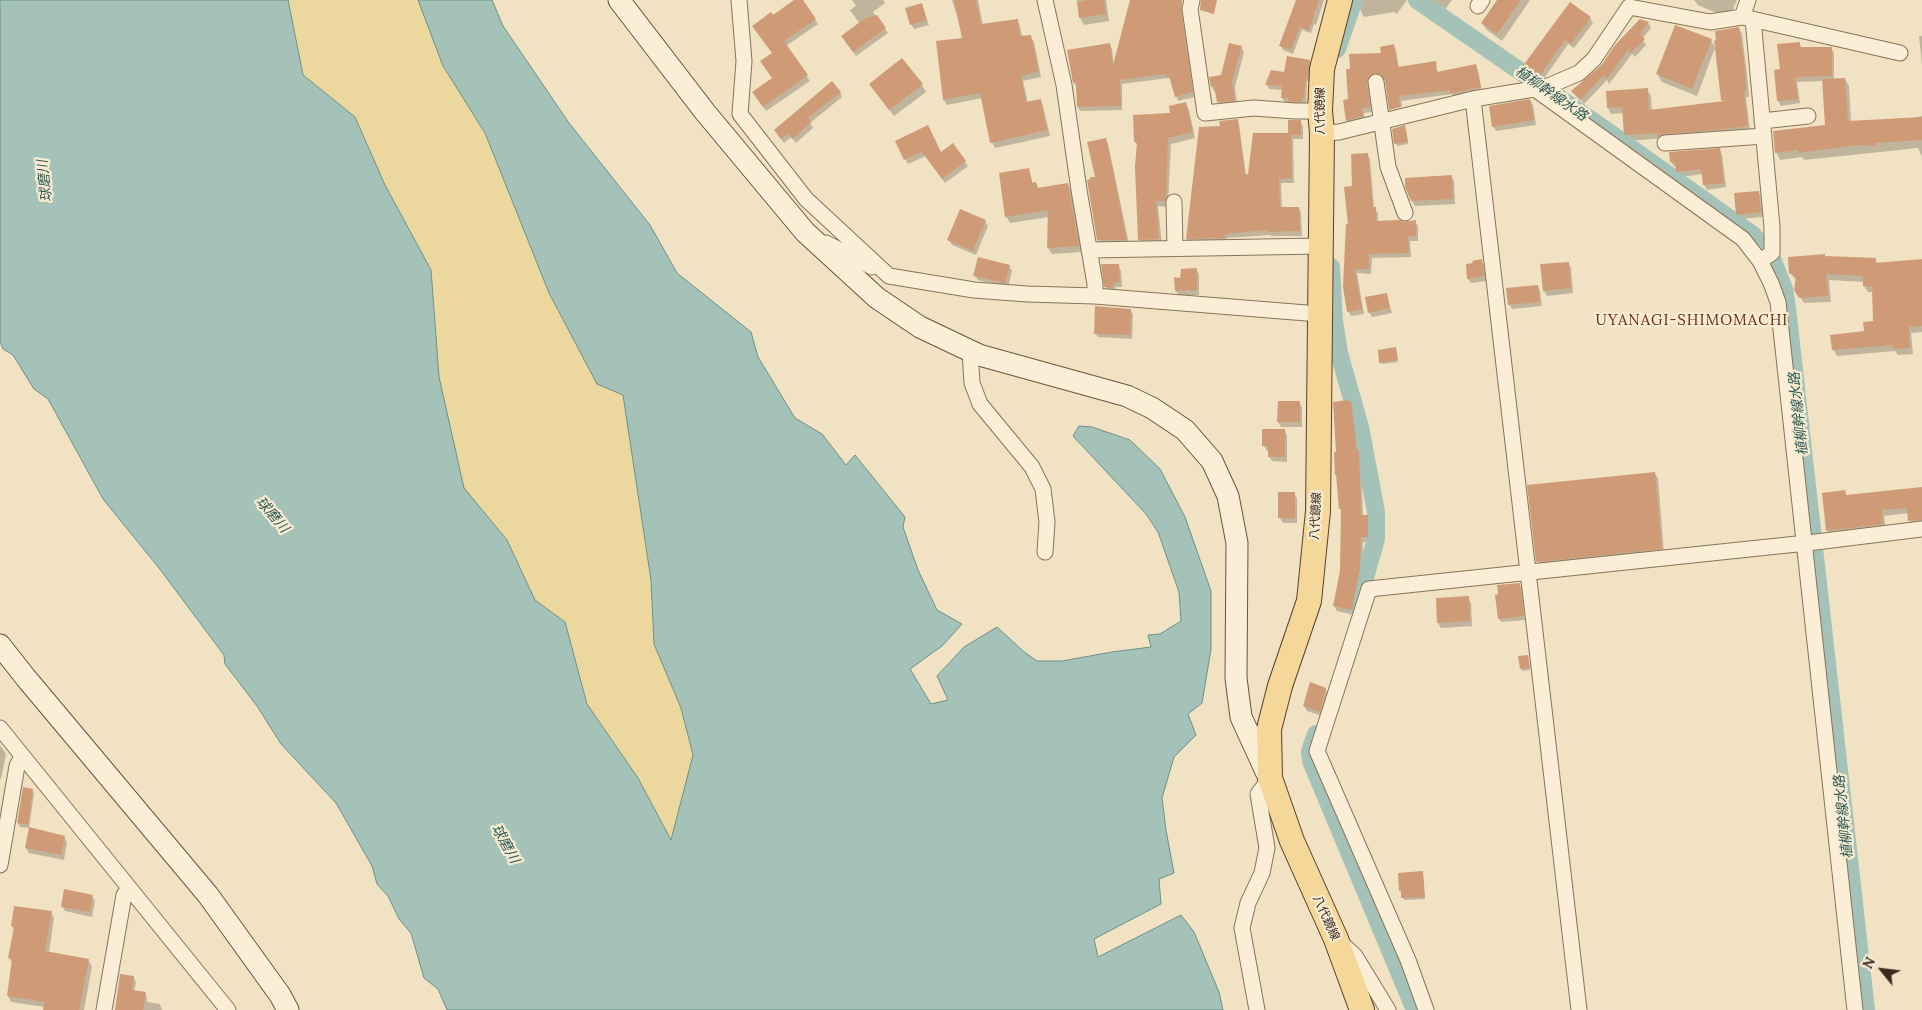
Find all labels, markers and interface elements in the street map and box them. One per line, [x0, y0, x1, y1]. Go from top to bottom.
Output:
water label: 植柳幹線水路 [1512, 63, 1590, 125]
street label: 八代鏡線 [1314, 87, 1328, 135]
water label: 球磨川 [34, 159, 56, 203]
district label: UYANAGI-SHIMOMACHI [1593, 312, 1791, 330]
water label: 植柳幹線水路 [1786, 371, 1812, 457]
street label: 八代鏡線 [1308, 492, 1324, 540]
water label: 球磨川 [252, 494, 292, 536]
water label: 植柳幹線水路 [1831, 774, 1857, 860]
water label: 球磨川 [487, 822, 523, 866]
street label: 八代鏡線 [1310, 893, 1342, 943]
north arrow [1857, 945, 1907, 995]
text: N [1858, 954, 1879, 972]

